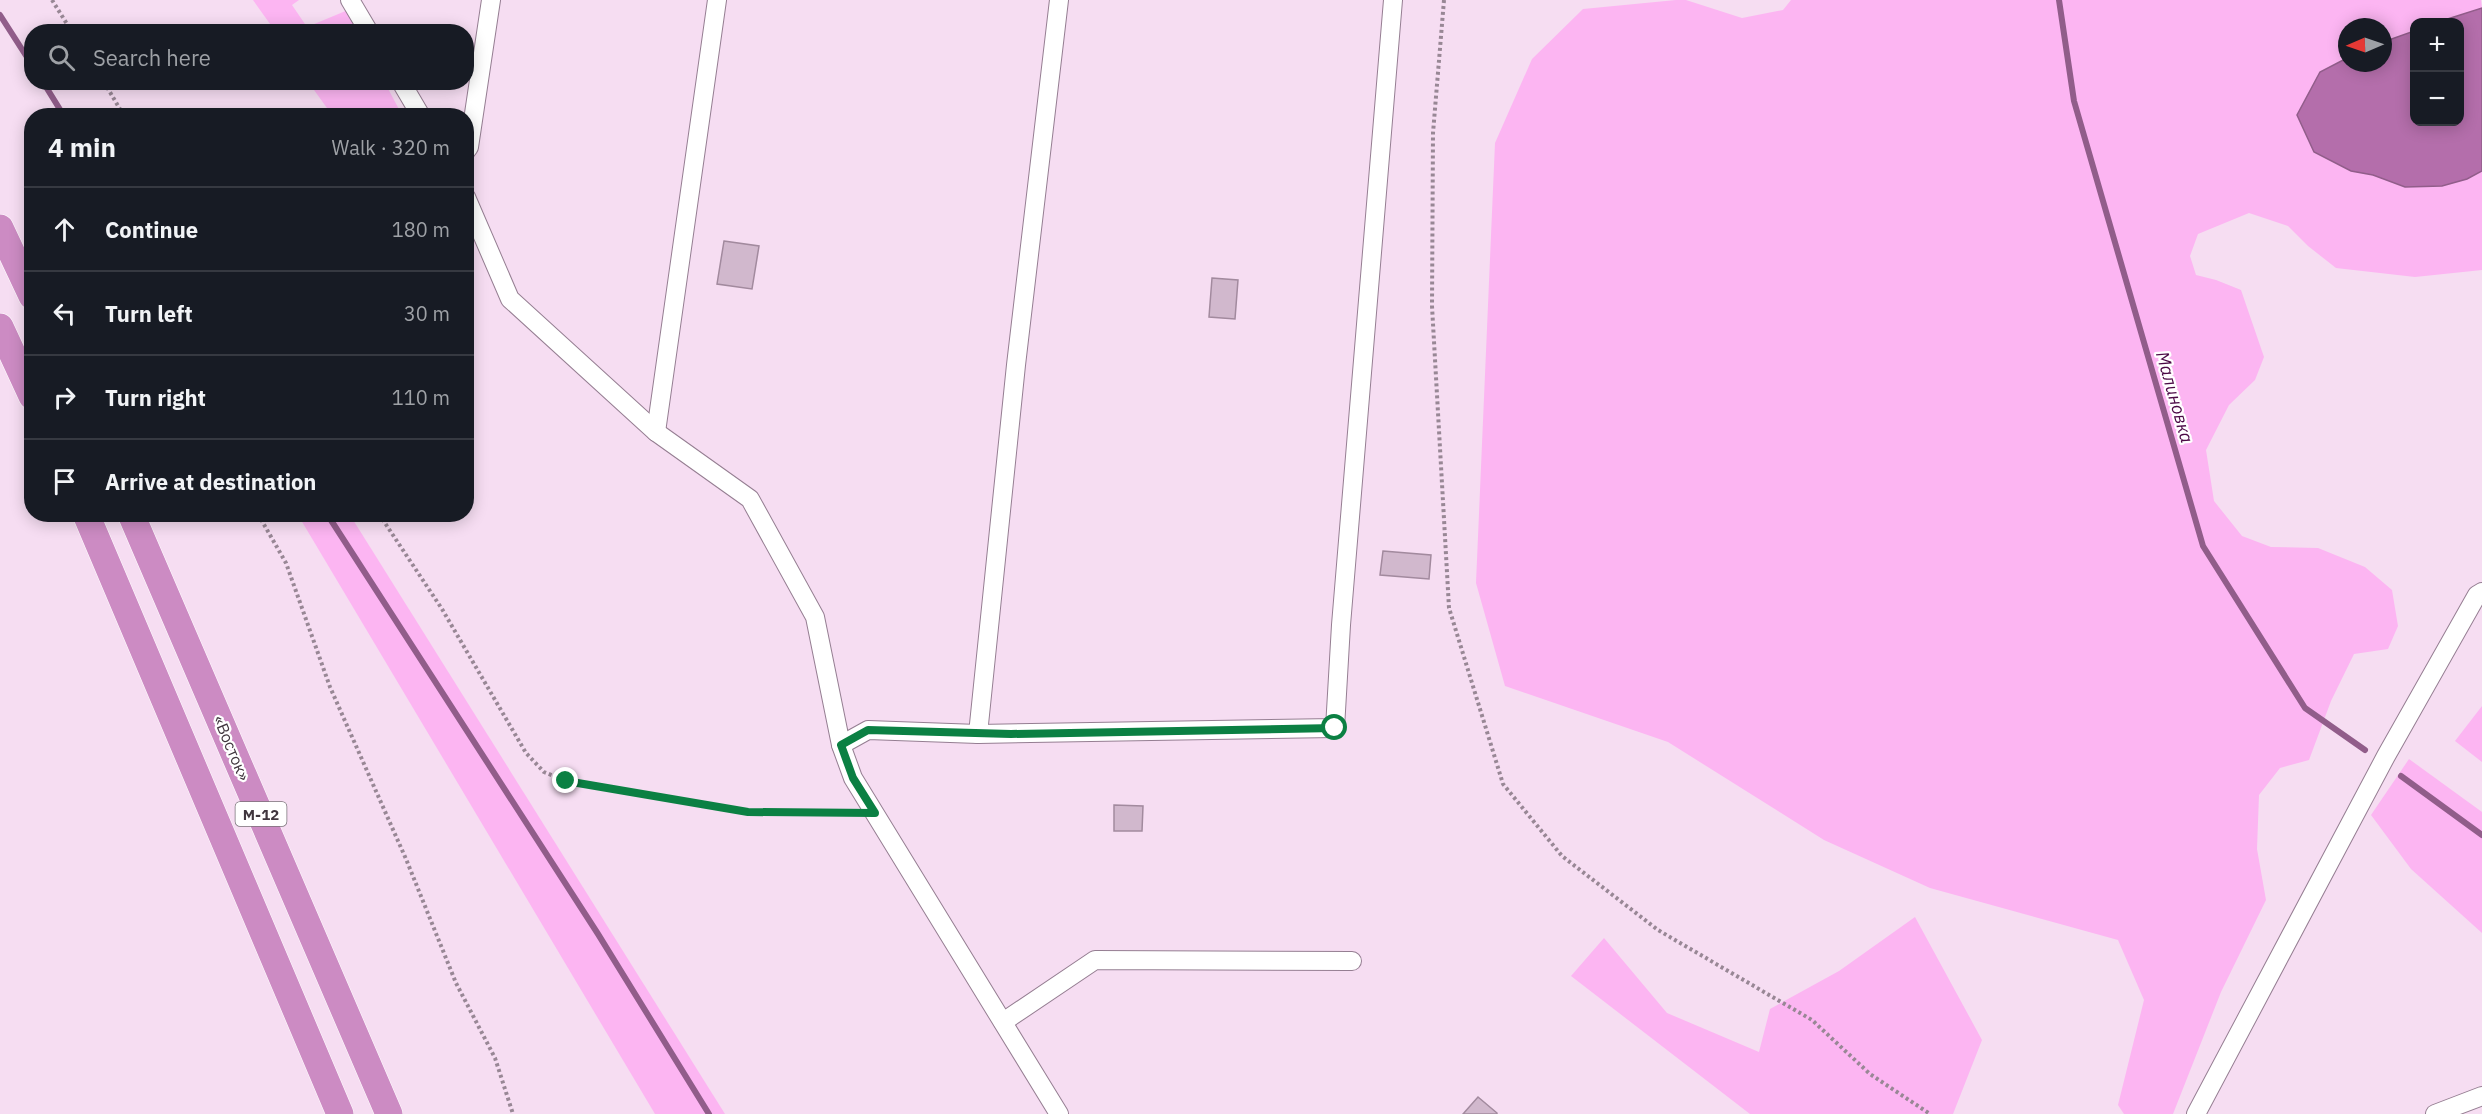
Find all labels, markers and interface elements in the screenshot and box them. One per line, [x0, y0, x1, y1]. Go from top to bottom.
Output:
north arrow [2338, 18, 2392, 72]
map controls [2410, 18, 2464, 126]
button: + [2410, 18, 2464, 72]
search box [24, 24, 474, 90]
icon: search [45, 41, 78, 74]
text: Search here [93, 43, 211, 72]
button: − [2410, 72, 2464, 126]
text: 4 min [48, 130, 116, 164]
text: Walk · 320 m [332, 134, 450, 161]
icon: ahead [48, 213, 81, 246]
text: Continue [105, 215, 198, 244]
text: 180 m [392, 216, 450, 243]
icon: left [48, 297, 81, 330]
text: Turn left [105, 299, 193, 328]
text: 30 m [404, 300, 450, 327]
water label: Малиновка [2151, 349, 2199, 445]
icon: right [48, 381, 81, 414]
text: Turn right [105, 383, 206, 412]
text: 110 m [392, 384, 450, 411]
icon: arrive [48, 465, 81, 498]
text: Arrive at destination [105, 467, 316, 496]
street label: «Восток» [209, 712, 255, 784]
route start [1321, 714, 1347, 740]
route end [552, 767, 578, 793]
road number: М-12 [236, 802, 286, 826]

